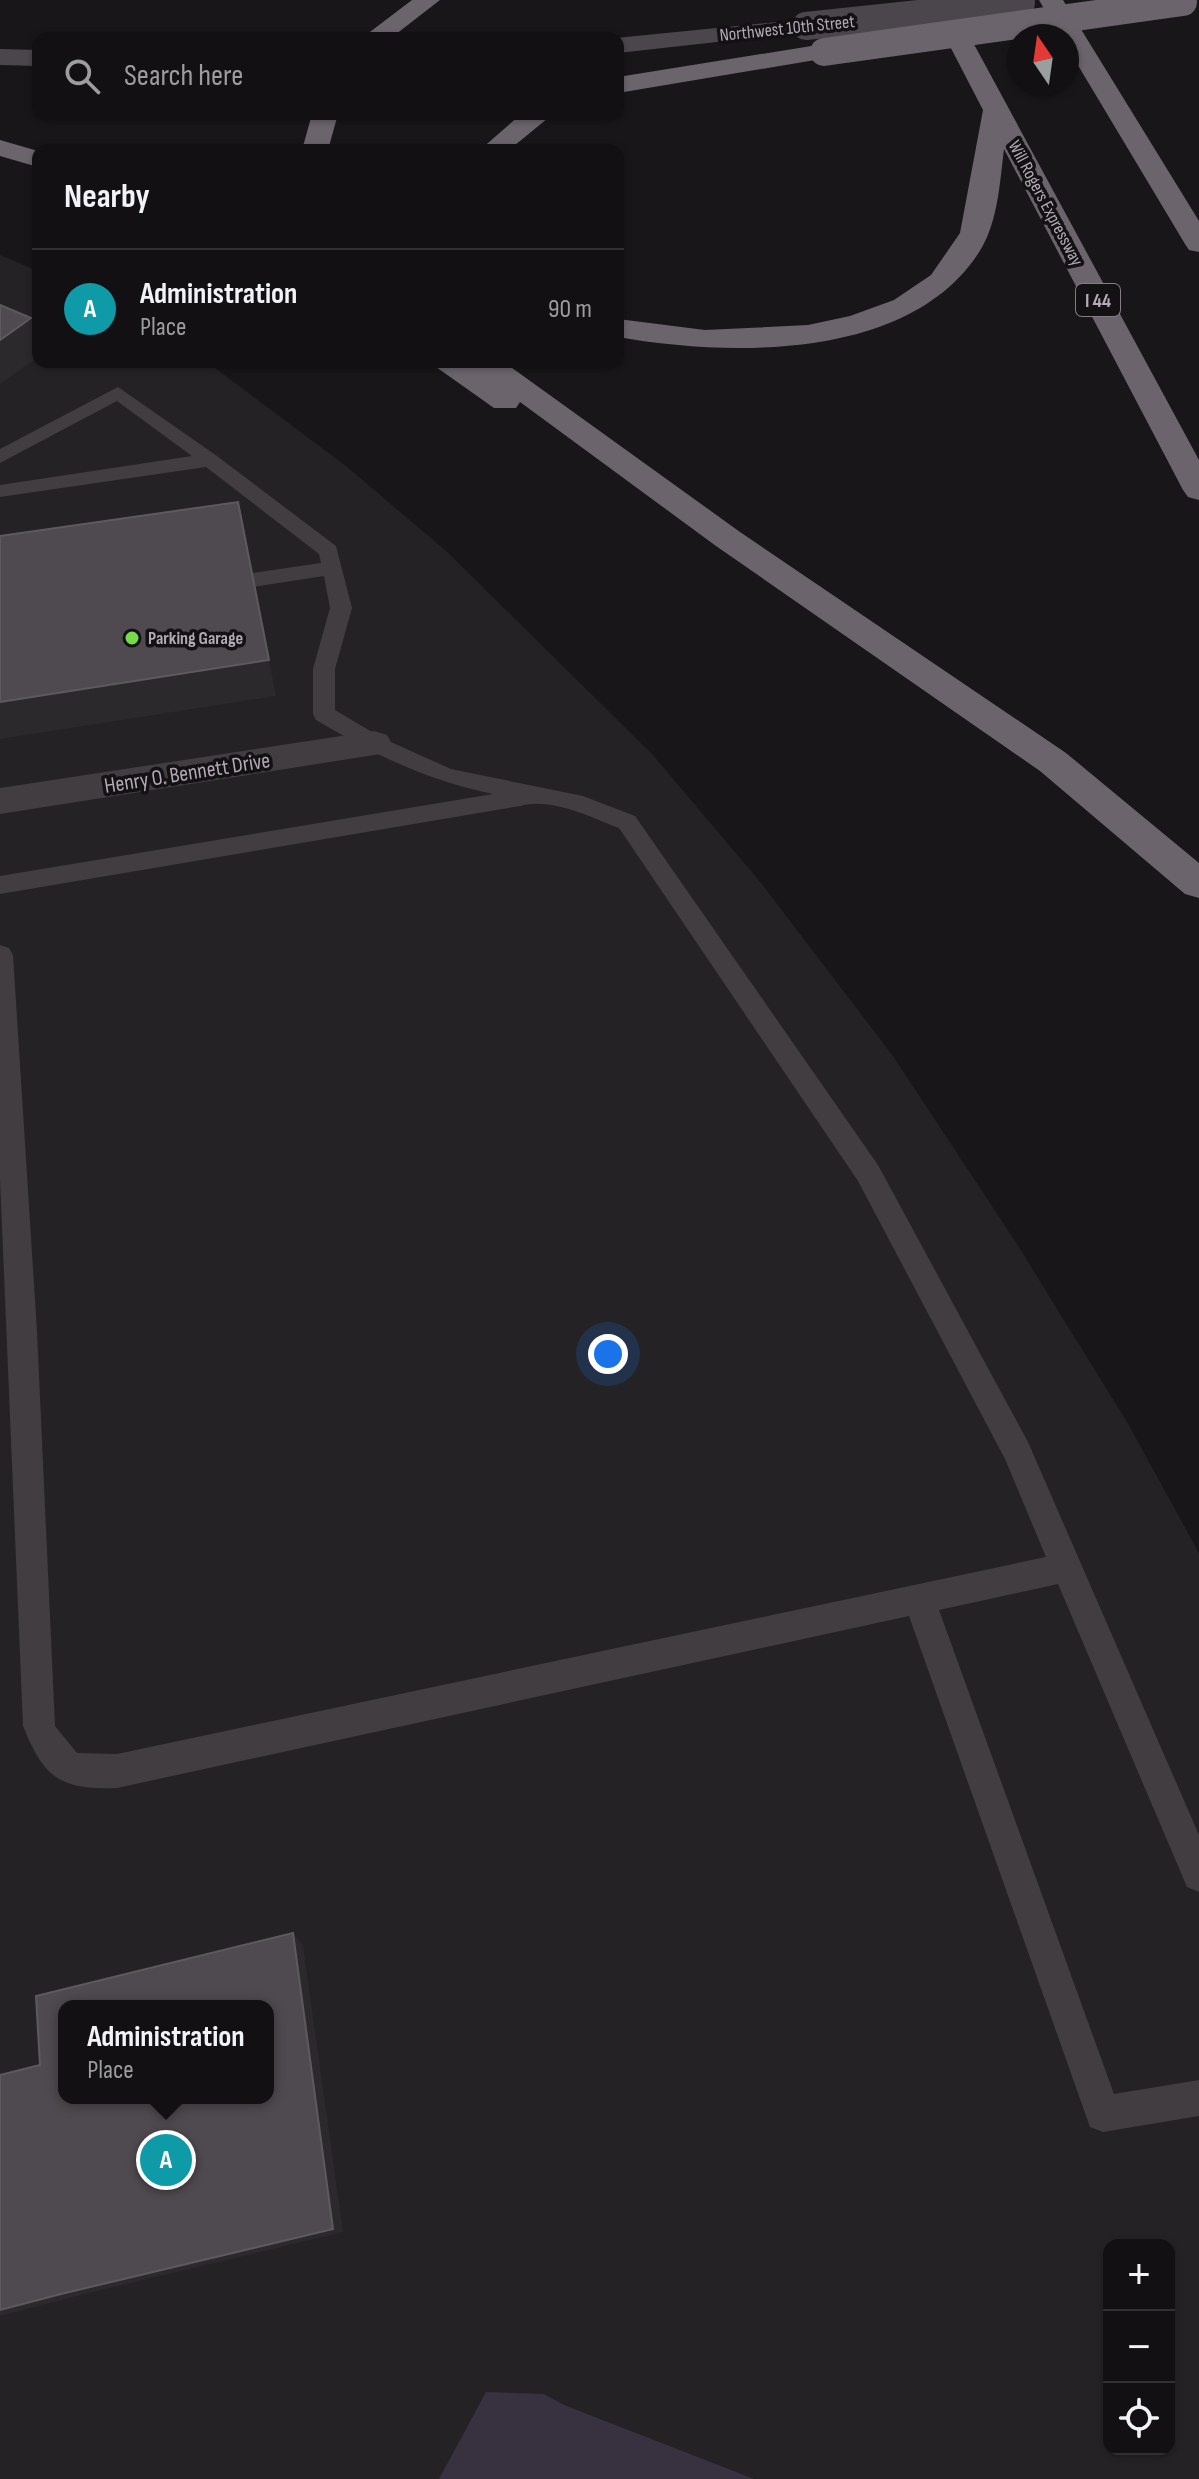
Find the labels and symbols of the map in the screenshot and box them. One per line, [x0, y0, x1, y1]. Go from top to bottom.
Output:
street label: Northwest 10th Street [718, 11, 856, 46]
north arrow [1007, 24, 1079, 96]
street label: Will Rogers Expressway [1004, 137, 1087, 269]
road number: I 44 [1076, 284, 1120, 316]
place label: Parking Garage [148, 628, 243, 649]
marker: Parking Garage [123, 629, 141, 647]
street label: Henry O. Bennett Drive [102, 747, 272, 800]
your location [588, 1334, 628, 1374]
pin: A [140, 2130, 192, 2190]

